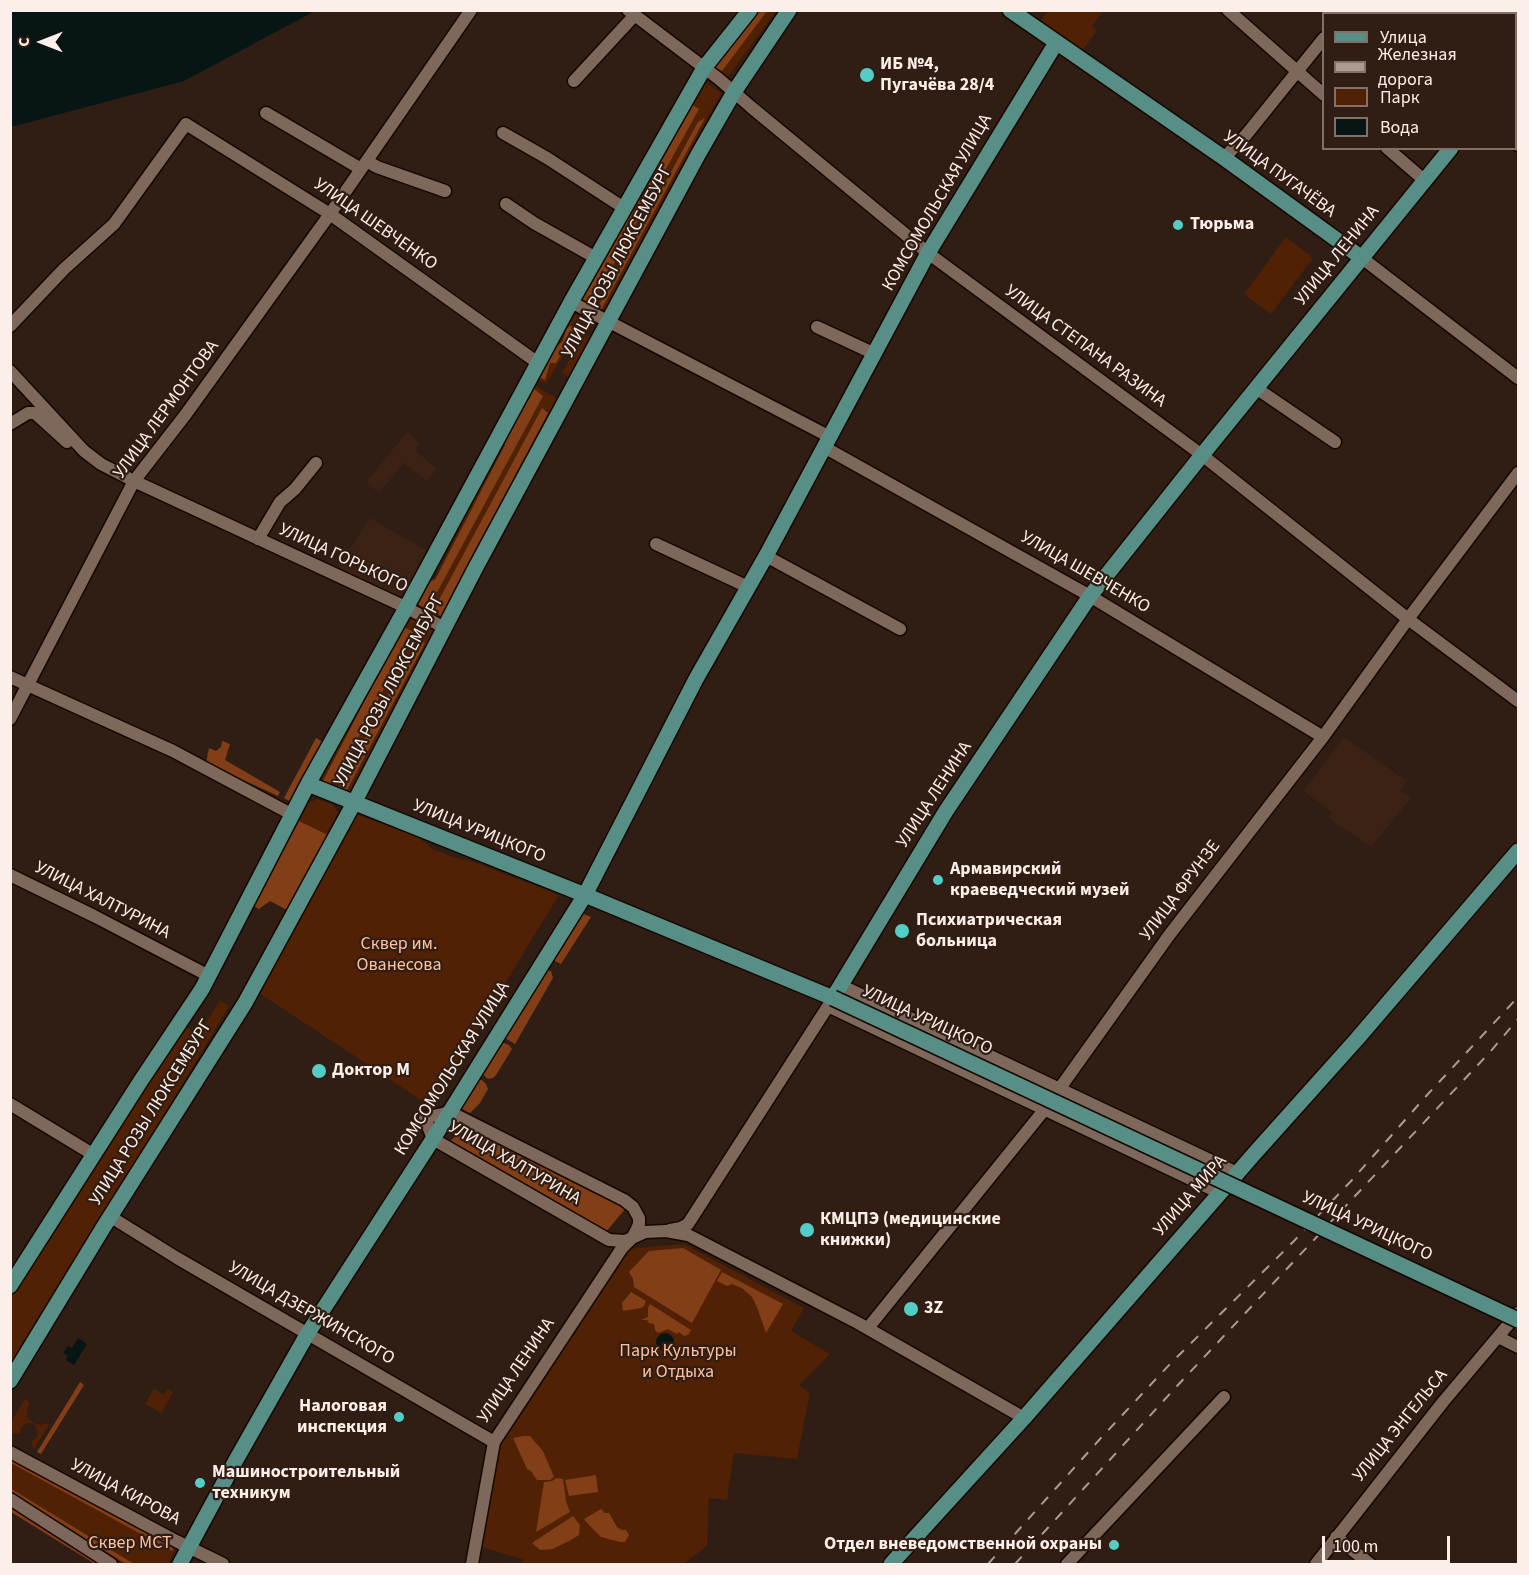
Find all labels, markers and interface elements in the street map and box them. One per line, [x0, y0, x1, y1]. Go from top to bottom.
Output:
north arrow [12, 12, 72, 72]
legend [1322, 12, 1517, 150]
text: Улица [1380, 25, 1427, 50]
text: С [13, 37, 35, 47]
text: Железная дорога [1378, 42, 1457, 92]
place label: ИБ №4, Пугачёва 28/4 [880, 54, 994, 97]
marker: ИБ №4, Пугачёва 28/4 [858, 66, 876, 84]
text: Парк [1380, 85, 1420, 110]
street label: КОМСОМОЛЬСКАЯ УЛИЦА [878, 111, 998, 295]
text: Вода [1380, 115, 1419, 140]
street label: УЛИЦА ПУГАЧЁВА [1218, 127, 1340, 223]
street label: УЛИЦА РОЗЫ ЛЮКСЕМБУРГ [558, 162, 678, 362]
street label: УЛИЦА ШЕВЧЕНКО [309, 174, 441, 276]
street label: УЛИЦА ЛЕНИНА [1291, 202, 1385, 310]
place label: Тюрьма [1190, 214, 1254, 236]
marker: Тюрьма [1171, 218, 1185, 232]
street label: УЛИЦА СТЕПАНА РАЗИНА [1000, 281, 1170, 413]
street label: УЛИЦА ЛЕРМОНТОВА [110, 337, 224, 483]
street label: УЛИЦА ГОРЬКОГО [275, 520, 411, 598]
street label: УЛИЦА ШЕВЧЕНКО [1016, 527, 1154, 619]
street label: УЛИЦА РОЗЫ ЛЮКСЕМБУРГ [330, 591, 450, 791]
street label: УЛИЦА ЛЕНИНА [893, 738, 977, 852]
street label: УЛИЦА УРИЦКОГО [409, 796, 549, 868]
street label: УЛИЦА ФРУНЗЕ [1136, 837, 1226, 945]
street label: УЛИЦА ХАЛТУРИНА [31, 857, 173, 945]
place label: Армавирский краеведческий музей [950, 859, 1129, 902]
marker: Армавирский краеведческий музей [931, 873, 945, 887]
place label: Психиатрическая больница [916, 910, 1062, 952]
marker: Психиатрическая больница [893, 922, 911, 940]
park label: Сквер им. Ованесова [356, 934, 442, 976]
street label: КОМСОМОЛЬСКАЯ УЛИЦА [391, 978, 515, 1160]
street label: УЛИЦА УРИЦКОГО [858, 981, 996, 1061]
street label: УЛИЦА РОЗЫ ЛЮКСЕМБУРГ [86, 1016, 218, 1210]
place label: Доктор М [332, 1060, 410, 1082]
marker: Доктор М [310, 1062, 328, 1080]
street label: УЛИЦА ХАЛТУРИНА [444, 1117, 584, 1211]
street label: УЛИЦА МИРА [1150, 1151, 1232, 1241]
street label: УЛИЦА УРИЦКОГО [1298, 1187, 1436, 1267]
place label: КМЦПЭ (медицинские книжки) [820, 1209, 1001, 1252]
marker: КМЦПЭ (медицинские книжки) [798, 1221, 816, 1239]
street label: УЛИЦА ДЗЕРЖИНСКОГО [224, 1258, 398, 1370]
place label: 3Z [924, 1298, 943, 1320]
marker: 3Z [902, 1300, 920, 1318]
street label: УЛИЦА ЛЕНИНА [474, 1314, 560, 1428]
park label: Парк Культуры и Отдыха [619, 1341, 737, 1384]
street label: УЛИЦА ЭНГЕЛЬСА [1349, 1365, 1453, 1487]
place label: Налоговая инспекция [297, 1396, 387, 1438]
marker: Налоговая инспекция [392, 1410, 406, 1424]
street label: УЛИЦА КИРОВА [67, 1455, 183, 1531]
place label: Машиностроительный техникум [212, 1462, 400, 1504]
marker: Машиностроительный техникум [193, 1476, 207, 1490]
scale bar [1325, 1524, 1452, 1562]
park label: Сквер МСТ [88, 1533, 172, 1555]
place label: Отдел вневедомственной охраны [824, 1534, 1102, 1556]
text: 100 m [1333, 1534, 1378, 1559]
marker: Отдел вневедомственной охраны [1107, 1538, 1121, 1552]

